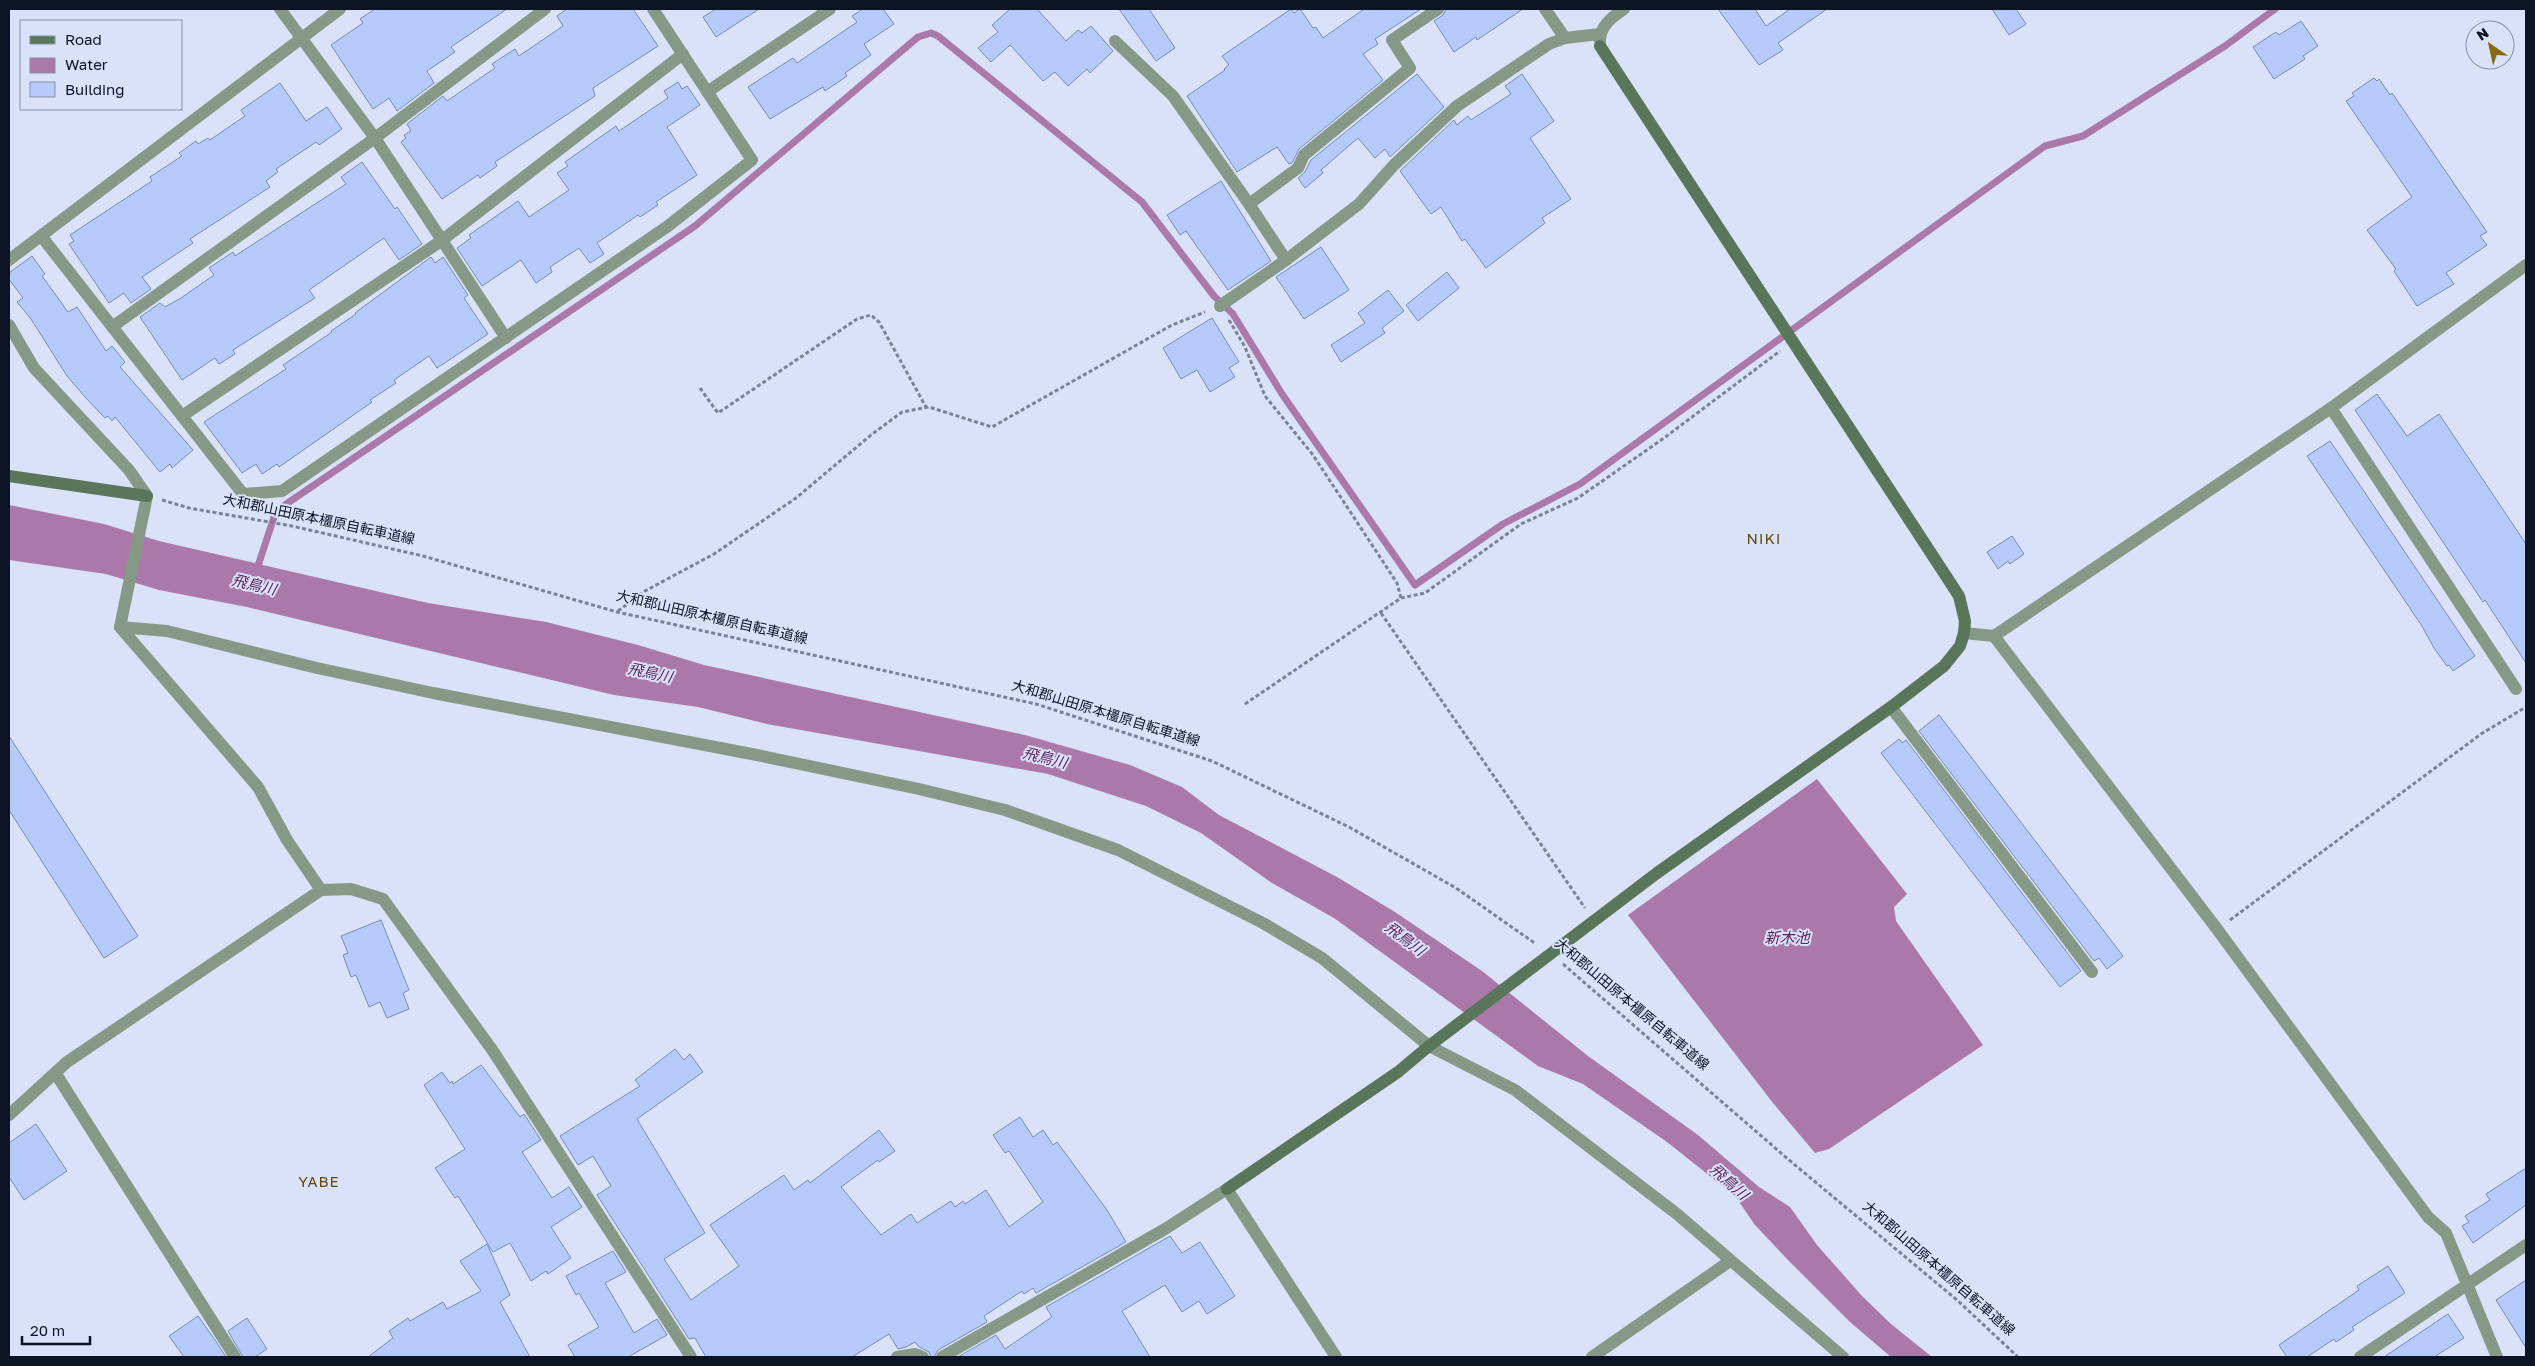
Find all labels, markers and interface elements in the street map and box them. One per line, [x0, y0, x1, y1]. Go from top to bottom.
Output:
legend [20, 20, 182, 110]
north arrow [2465, 20, 2515, 70]
text: N [2473, 24, 2492, 44]
text: Road [65, 30, 102, 48]
text: Water [65, 55, 108, 73]
text: Building [65, 80, 125, 98]
street label: 大和郡山田原本橿原自転車道線 [221, 490, 417, 547]
district label: NIKI [1746, 529, 1782, 547]
water label: 飛鳥川 [230, 570, 280, 598]
street label: 大和郡山田原本橿原自転車道線 [615, 586, 810, 647]
water label: 飛鳥川 [626, 659, 676, 686]
street label: 大和郡山田原本橿原自転車道線 [1010, 676, 1202, 749]
water label: 飛鳥川 [1021, 743, 1071, 772]
water label: 飛鳥川 [1382, 917, 1431, 960]
water label: 新木池 [1764, 928, 1811, 946]
street label: 大和郡山田原本橿原自転車道線 [1552, 934, 1713, 1073]
water label: 飛鳥川 [1707, 1160, 1754, 1204]
district label: YABE [298, 1172, 340, 1190]
street label: 大和郡山田原本橿原自転車道線 [1860, 1197, 2019, 1338]
scale bar [22, 1314, 90, 1346]
text: 20 m [30, 1321, 65, 1339]

